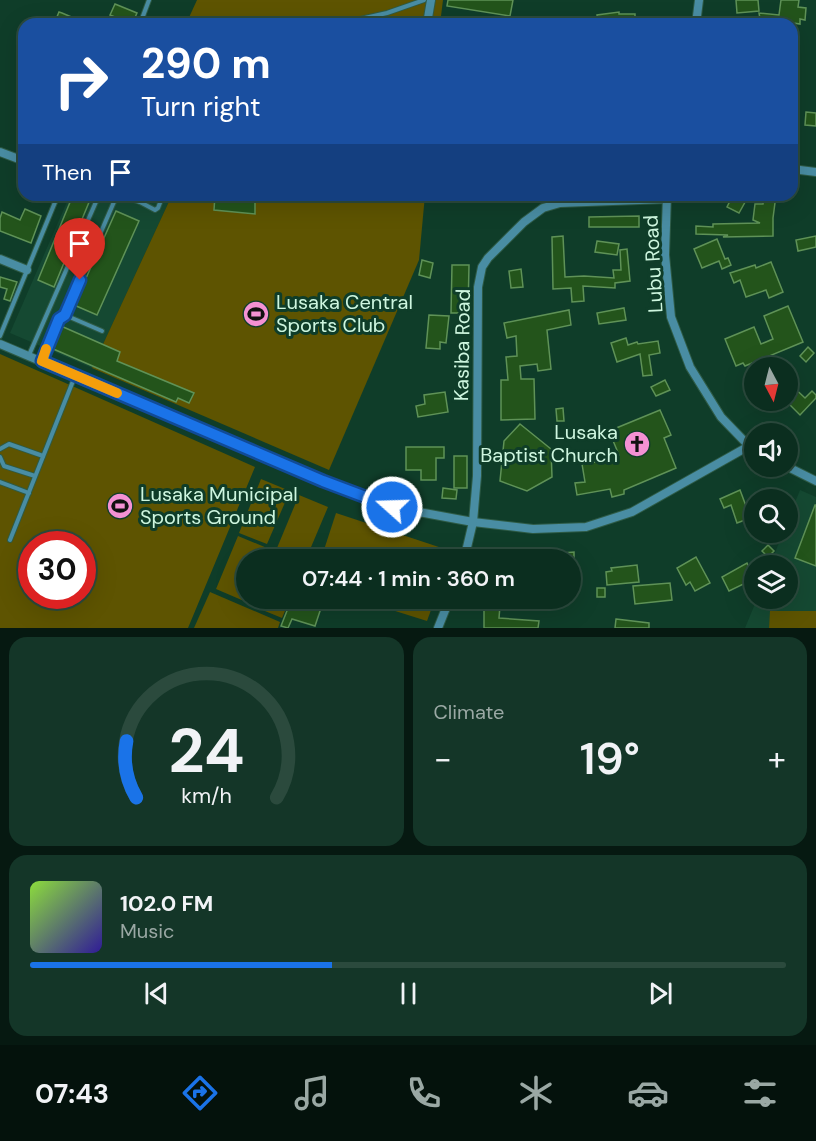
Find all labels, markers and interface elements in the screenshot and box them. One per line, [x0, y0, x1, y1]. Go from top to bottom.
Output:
text: 290 m [141, 36, 271, 91]
icon: right [42, 42, 120, 120]
text: Turn right [141, 89, 261, 124]
icon: arrive [104, 156, 137, 189]
text: Then [42, 158, 92, 187]
street label: Lubu Road [637, 214, 669, 314]
pin [54, 218, 105, 280]
icon: arrive [63, 227, 96, 260]
place label: Lusaka Central Sports Club [276, 289, 413, 338]
street label: Kasiba Road [448, 289, 476, 401]
sports icon: Lusaka Central Sports Club [241, 299, 271, 329]
north arrow [744, 357, 798, 411]
map controls [744, 357, 798, 609]
place label: Lusaka Baptist Church [480, 419, 618, 468]
button: sound [744, 423, 798, 477]
church icon: Lusaka Baptist Church [622, 429, 652, 459]
position arrow [360, 475, 424, 539]
place label: Lusaka Municipal Sports Ground [140, 481, 298, 530]
button: search [744, 489, 798, 543]
sports icon: Lusaka Municipal Sports Ground [105, 491, 135, 521]
speed limit sign: 30 [18, 531, 96, 609]
button: layers [744, 555, 798, 609]
text: 07:44 · 1 min · 360 m [302, 564, 515, 593]
text: Climate [434, 699, 504, 725]
text: 24 [168, 710, 244, 791]
text: 19° [580, 729, 640, 788]
text: − [434, 737, 452, 780]
text: + [768, 737, 786, 780]
text: km/h [181, 783, 232, 811]
text: 102.0 FM [120, 889, 213, 918]
text: Music [120, 918, 175, 944]
icon: previous [140, 977, 173, 1010]
icon: pause [392, 977, 425, 1010]
icon: next [644, 977, 677, 1010]
icon: directions [179, 1072, 221, 1114]
icon: music [291, 1072, 333, 1114]
icon: phone [403, 1072, 445, 1114]
icon: climate [515, 1072, 557, 1114]
icon: car [627, 1072, 669, 1114]
icon: filters [739, 1072, 781, 1114]
text: 07:43 [35, 1076, 109, 1111]

